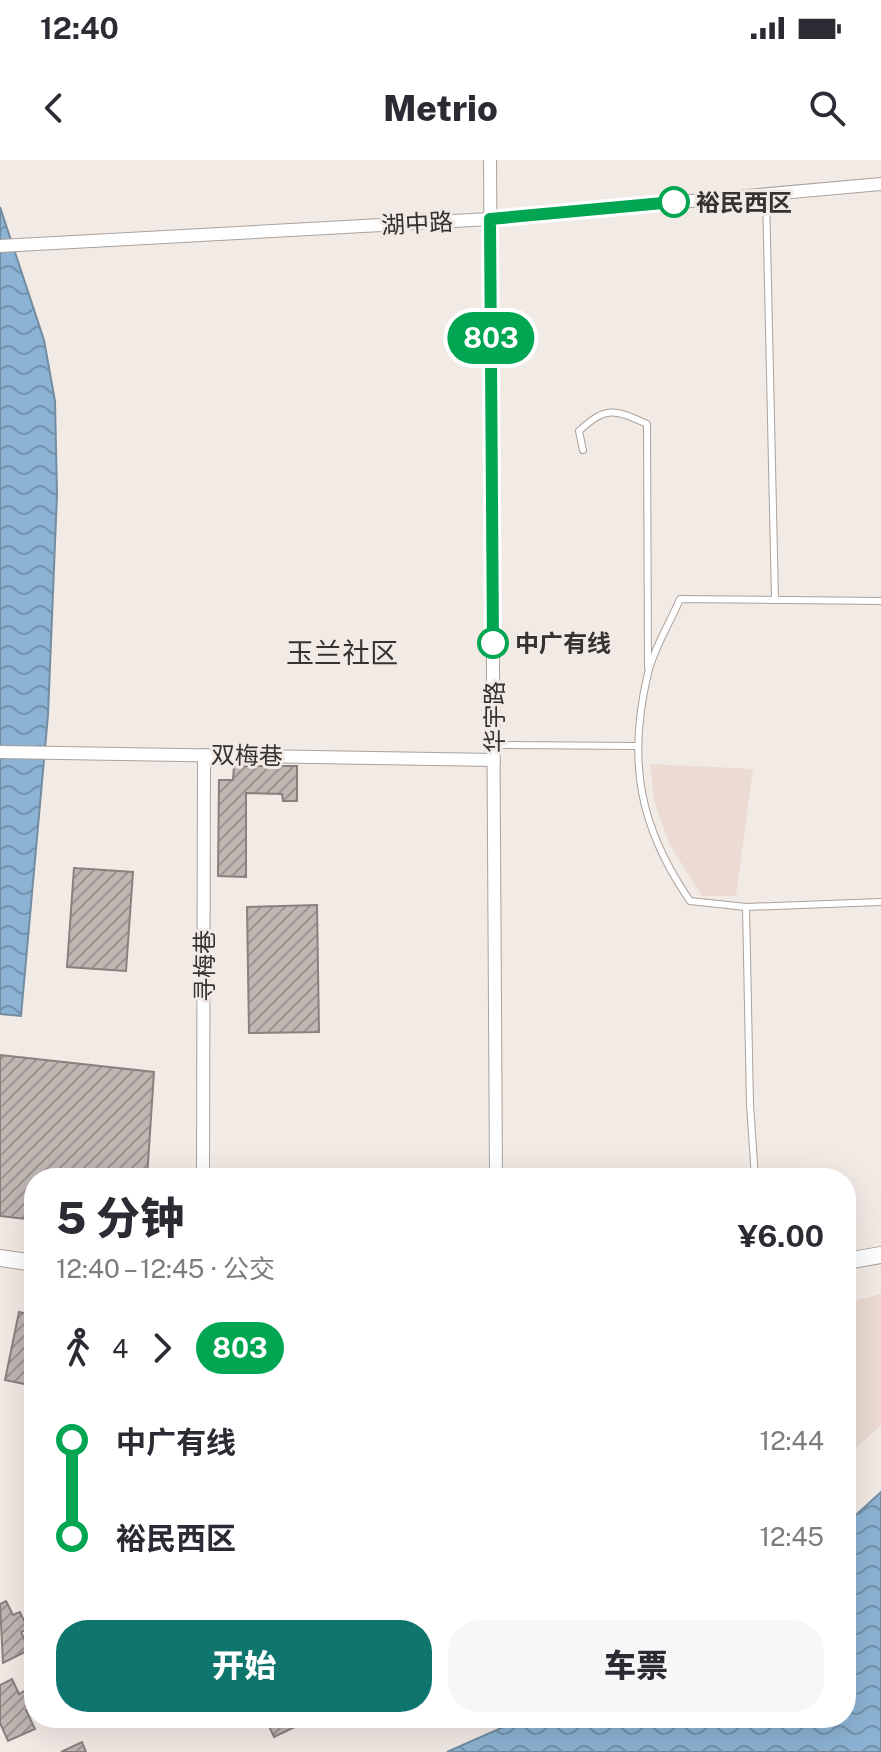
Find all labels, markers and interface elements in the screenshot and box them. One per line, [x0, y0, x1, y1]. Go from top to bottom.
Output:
text: 12:40 [40, 10, 119, 46]
icon: back [32, 86, 76, 130]
icon: search [805, 86, 849, 130]
text: Metrio [383, 87, 498, 129]
marker: 裕民西区 [659, 187, 689, 217]
place label: 裕民西区 [696, 188, 792, 216]
street label: 湖中路 [380, 207, 454, 239]
line badge: 803 [445, 312, 537, 364]
text: 803 [463, 321, 519, 354]
marker: 中广有线 [478, 628, 508, 658]
place label: 中广有线 [515, 629, 611, 657]
district label: 玉兰社区 [286, 636, 398, 669]
street label: 华宇路 [480, 681, 508, 753]
street label: 双梅巷 [211, 740, 283, 770]
street label: 寻梅巷 [190, 930, 218, 1002]
text: 5 分钟 [56, 1192, 184, 1244]
text: ¥6.00 [738, 1218, 824, 1254]
text: 12:40 – 12:45 · 公交 [56, 1253, 275, 1284]
icon: walk [56, 1326, 100, 1370]
icon: forward [140, 1326, 184, 1370]
text: 803 [212, 1331, 268, 1364]
text: 4 [112, 1333, 128, 1364]
text: 中广有线 [116, 1424, 236, 1460]
text: 12:44 [760, 1425, 824, 1456]
text: 裕民西区 [116, 1520, 236, 1556]
text: 12:45 [759, 1521, 824, 1552]
button: 开始 [56, 1620, 432, 1712]
button: 车票 [448, 1620, 824, 1712]

